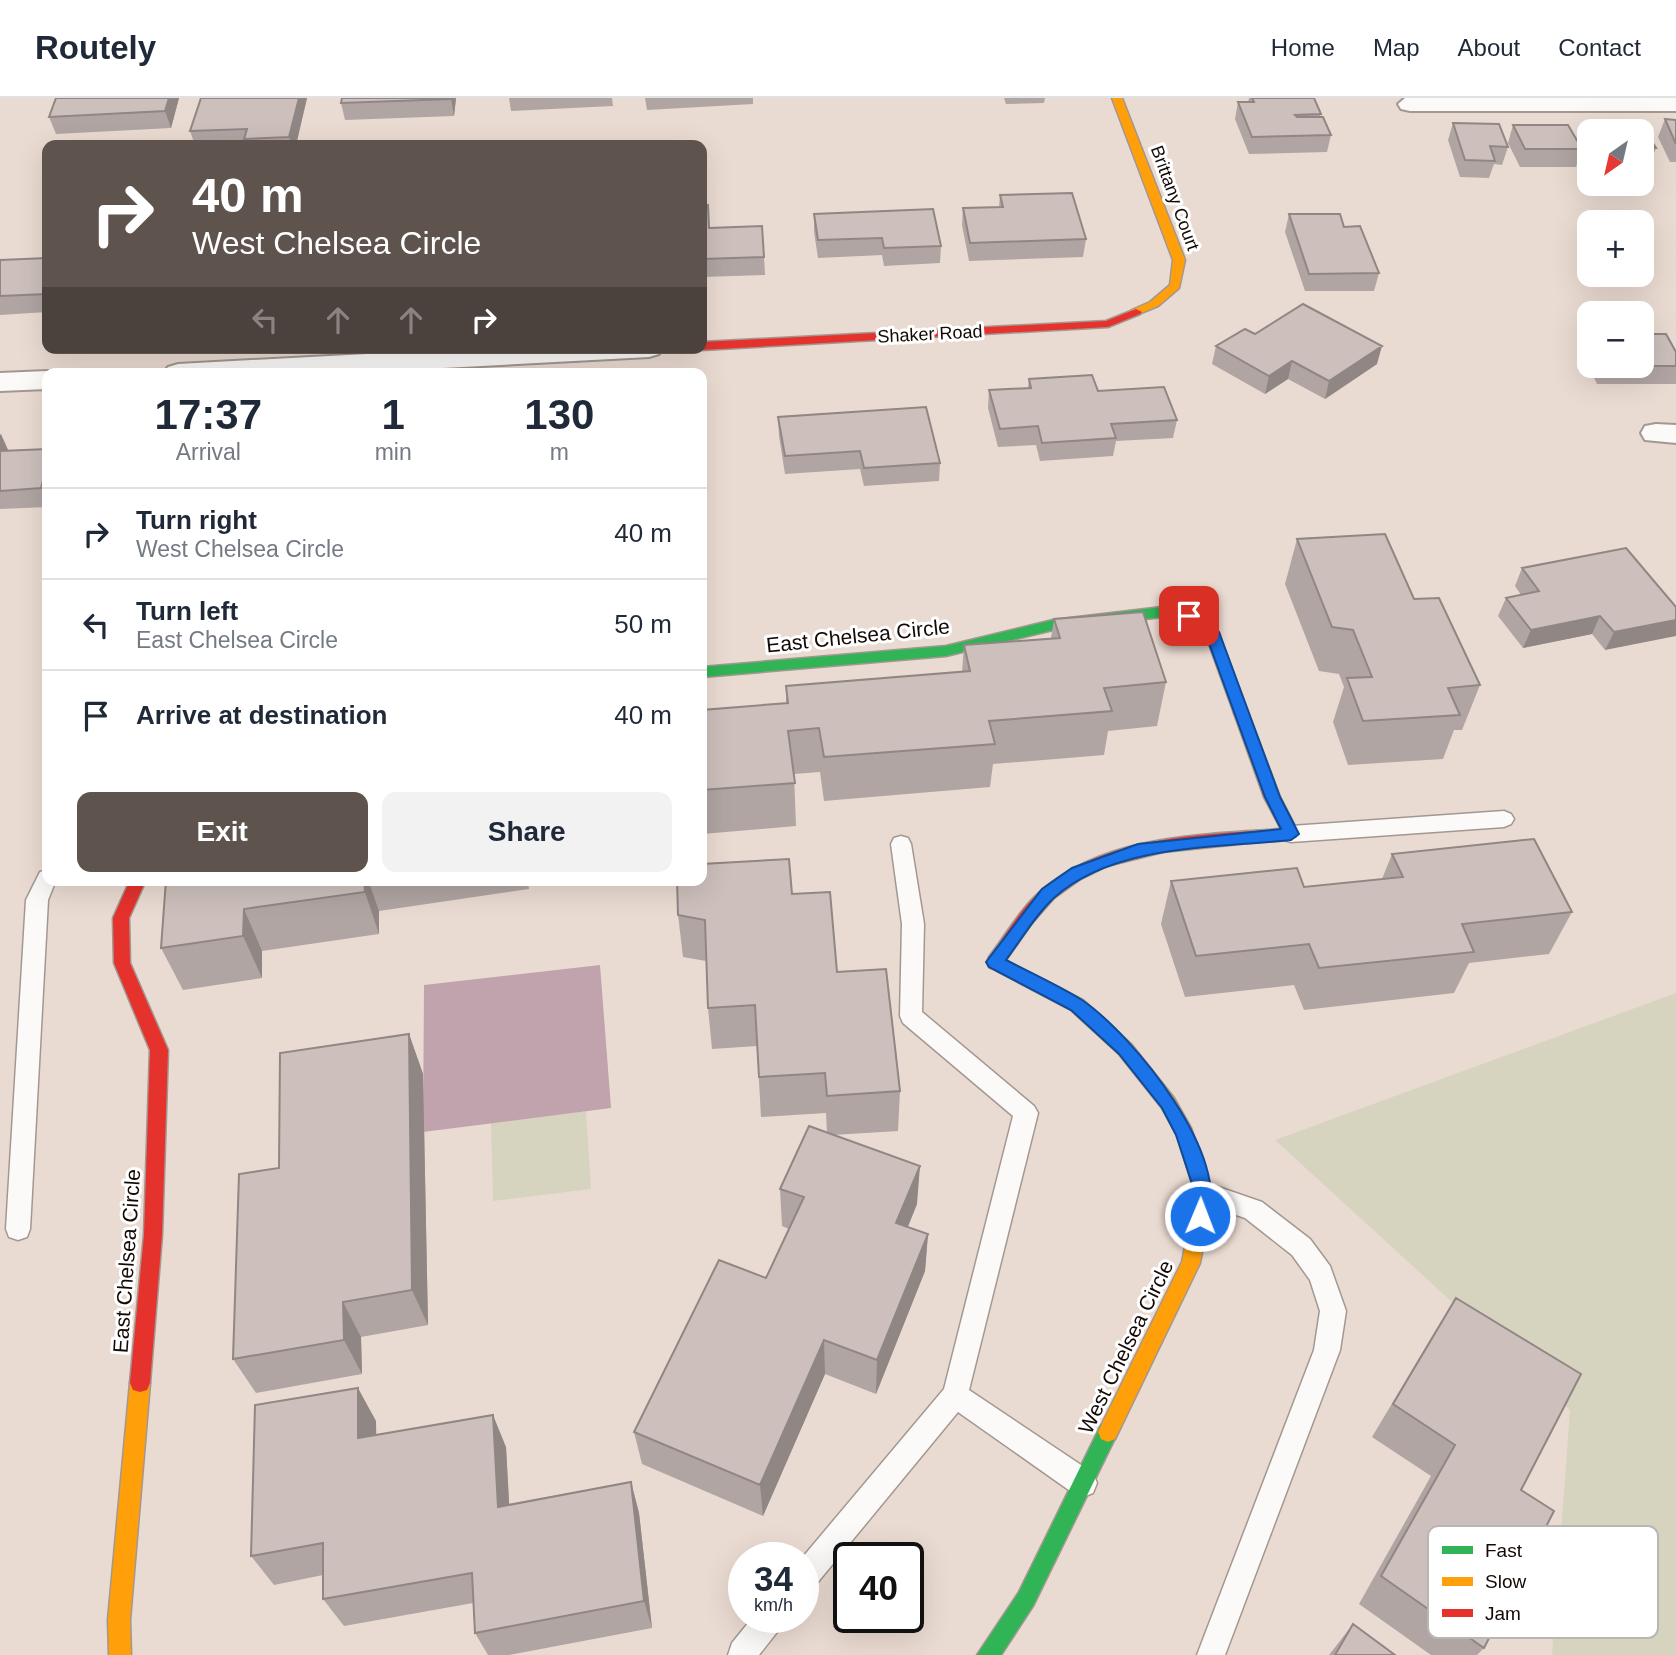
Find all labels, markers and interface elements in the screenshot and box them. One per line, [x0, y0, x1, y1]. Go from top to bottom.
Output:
text: Routely [35, 29, 156, 66]
text: Home [1271, 34, 1335, 61]
text: Map [1373, 34, 1420, 61]
text: About [1458, 34, 1520, 61]
text: Contact [1558, 34, 1641, 61]
north arrow [1577, 119, 1654, 196]
map controls [1577, 119, 1654, 378]
street label: Brittany Court [1147, 143, 1203, 253]
icon: right [77, 168, 168, 259]
text: 40 m [192, 168, 304, 222]
button: + [1577, 210, 1654, 287]
text: West Chelsea Circle [192, 225, 481, 261]
icon: left [246, 301, 284, 339]
icon: ahead [319, 301, 357, 339]
icon: ahead [392, 301, 430, 339]
icon: right [465, 301, 503, 339]
button: − [1577, 301, 1654, 378]
street label: Shaker Road [877, 321, 983, 347]
text: 17:37 [155, 391, 262, 438]
text: 1 [381, 391, 405, 438]
text: 130 [524, 391, 594, 438]
text: Arrival [176, 439, 241, 465]
text: min [375, 439, 412, 465]
text: m [550, 439, 569, 465]
text: Turn right [136, 505, 257, 535]
icon: right [77, 515, 115, 553]
text: 40 m [614, 518, 672, 548]
text: West Chelsea Circle [136, 536, 344, 562]
pin [1159, 586, 1219, 646]
text: Turn left [136, 596, 238, 626]
icon: arrive [1170, 597, 1208, 635]
icon: left [77, 606, 115, 644]
text: 50 m [614, 609, 672, 639]
street label: East Chelsea Circle [765, 614, 951, 657]
text: East Chelsea Circle [136, 627, 338, 653]
icon: arrive [77, 697, 115, 735]
text: Arrive at destination [136, 700, 387, 730]
text: 40 m [614, 700, 672, 730]
button: Exit [77, 792, 368, 872]
button: Share [382, 792, 672, 872]
street label: East Chelsea Circle [109, 1168, 144, 1354]
position arrow [1163, 1179, 1237, 1253]
street label: West Chelsea Circle [1074, 1256, 1177, 1437]
legend [1428, 1526, 1658, 1638]
text: Fast [1485, 1540, 1523, 1561]
speed limit sign: 40 [833, 1542, 924, 1633]
text: 34 [754, 1559, 793, 1598]
text: Slow [1485, 1571, 1526, 1592]
text: km/h [754, 1595, 793, 1615]
text: Jam [1485, 1603, 1521, 1624]

